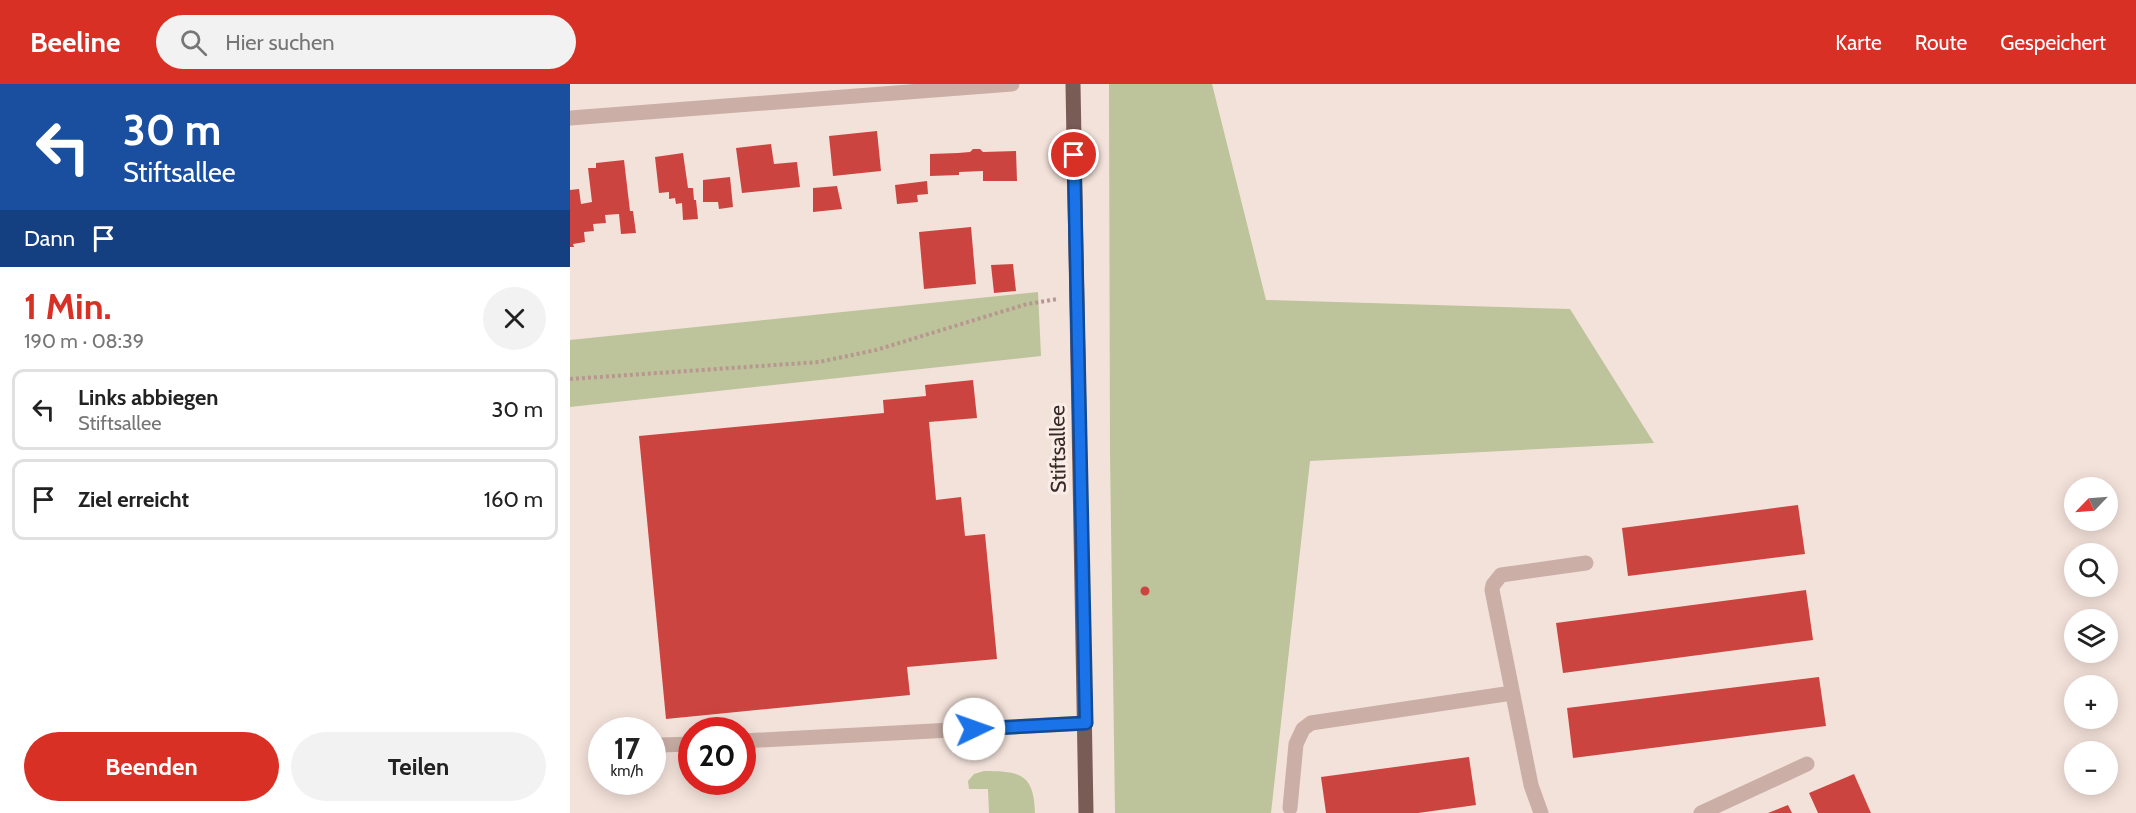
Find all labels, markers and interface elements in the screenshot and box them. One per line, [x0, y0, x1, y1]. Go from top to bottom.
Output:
search box [156, 15, 576, 69]
text: Beeline [30, 25, 120, 59]
icon: search [177, 26, 210, 59]
text: Hier suchen [225, 29, 335, 56]
text: Karte [1835, 30, 1882, 55]
text: Route [1915, 30, 1967, 55]
text: Gespeichert [2000, 30, 2106, 55]
text: 30 m [123, 104, 221, 156]
icon: left [24, 108, 102, 186]
pin [1048, 129, 1099, 180]
icon: arrive [1057, 138, 1090, 171]
text: Stiftsallee [123, 156, 236, 189]
icon: arrive [87, 222, 120, 255]
text: Dann [24, 225, 75, 252]
text: 1 Min. [24, 284, 112, 328]
button: close [483, 287, 546, 350]
text: 190 m · 08:39 [24, 329, 144, 353]
text: Links abbiegen [78, 384, 218, 411]
icon: left [27, 393, 60, 426]
text: 30 m [491, 396, 543, 423]
street label: Stiftsallee [1044, 405, 1071, 493]
text: Stiftsallee [78, 411, 161, 435]
north arrow [2064, 477, 2118, 531]
map controls [2064, 477, 2118, 795]
icon: arrive [27, 483, 60, 516]
text: Ziel erreicht [78, 486, 189, 513]
text: 160 m [484, 486, 543, 513]
button: search [2064, 543, 2118, 597]
button: layers [2064, 609, 2118, 663]
button: + [2064, 675, 2118, 729]
position arrow [942, 697, 1006, 761]
speed limit sign: 20 [678, 717, 756, 795]
text: 17 [614, 730, 640, 767]
button: Beenden [24, 732, 279, 801]
button: Teilen [291, 732, 546, 801]
button: − [2064, 741, 2118, 795]
text: km/h [611, 762, 643, 780]

